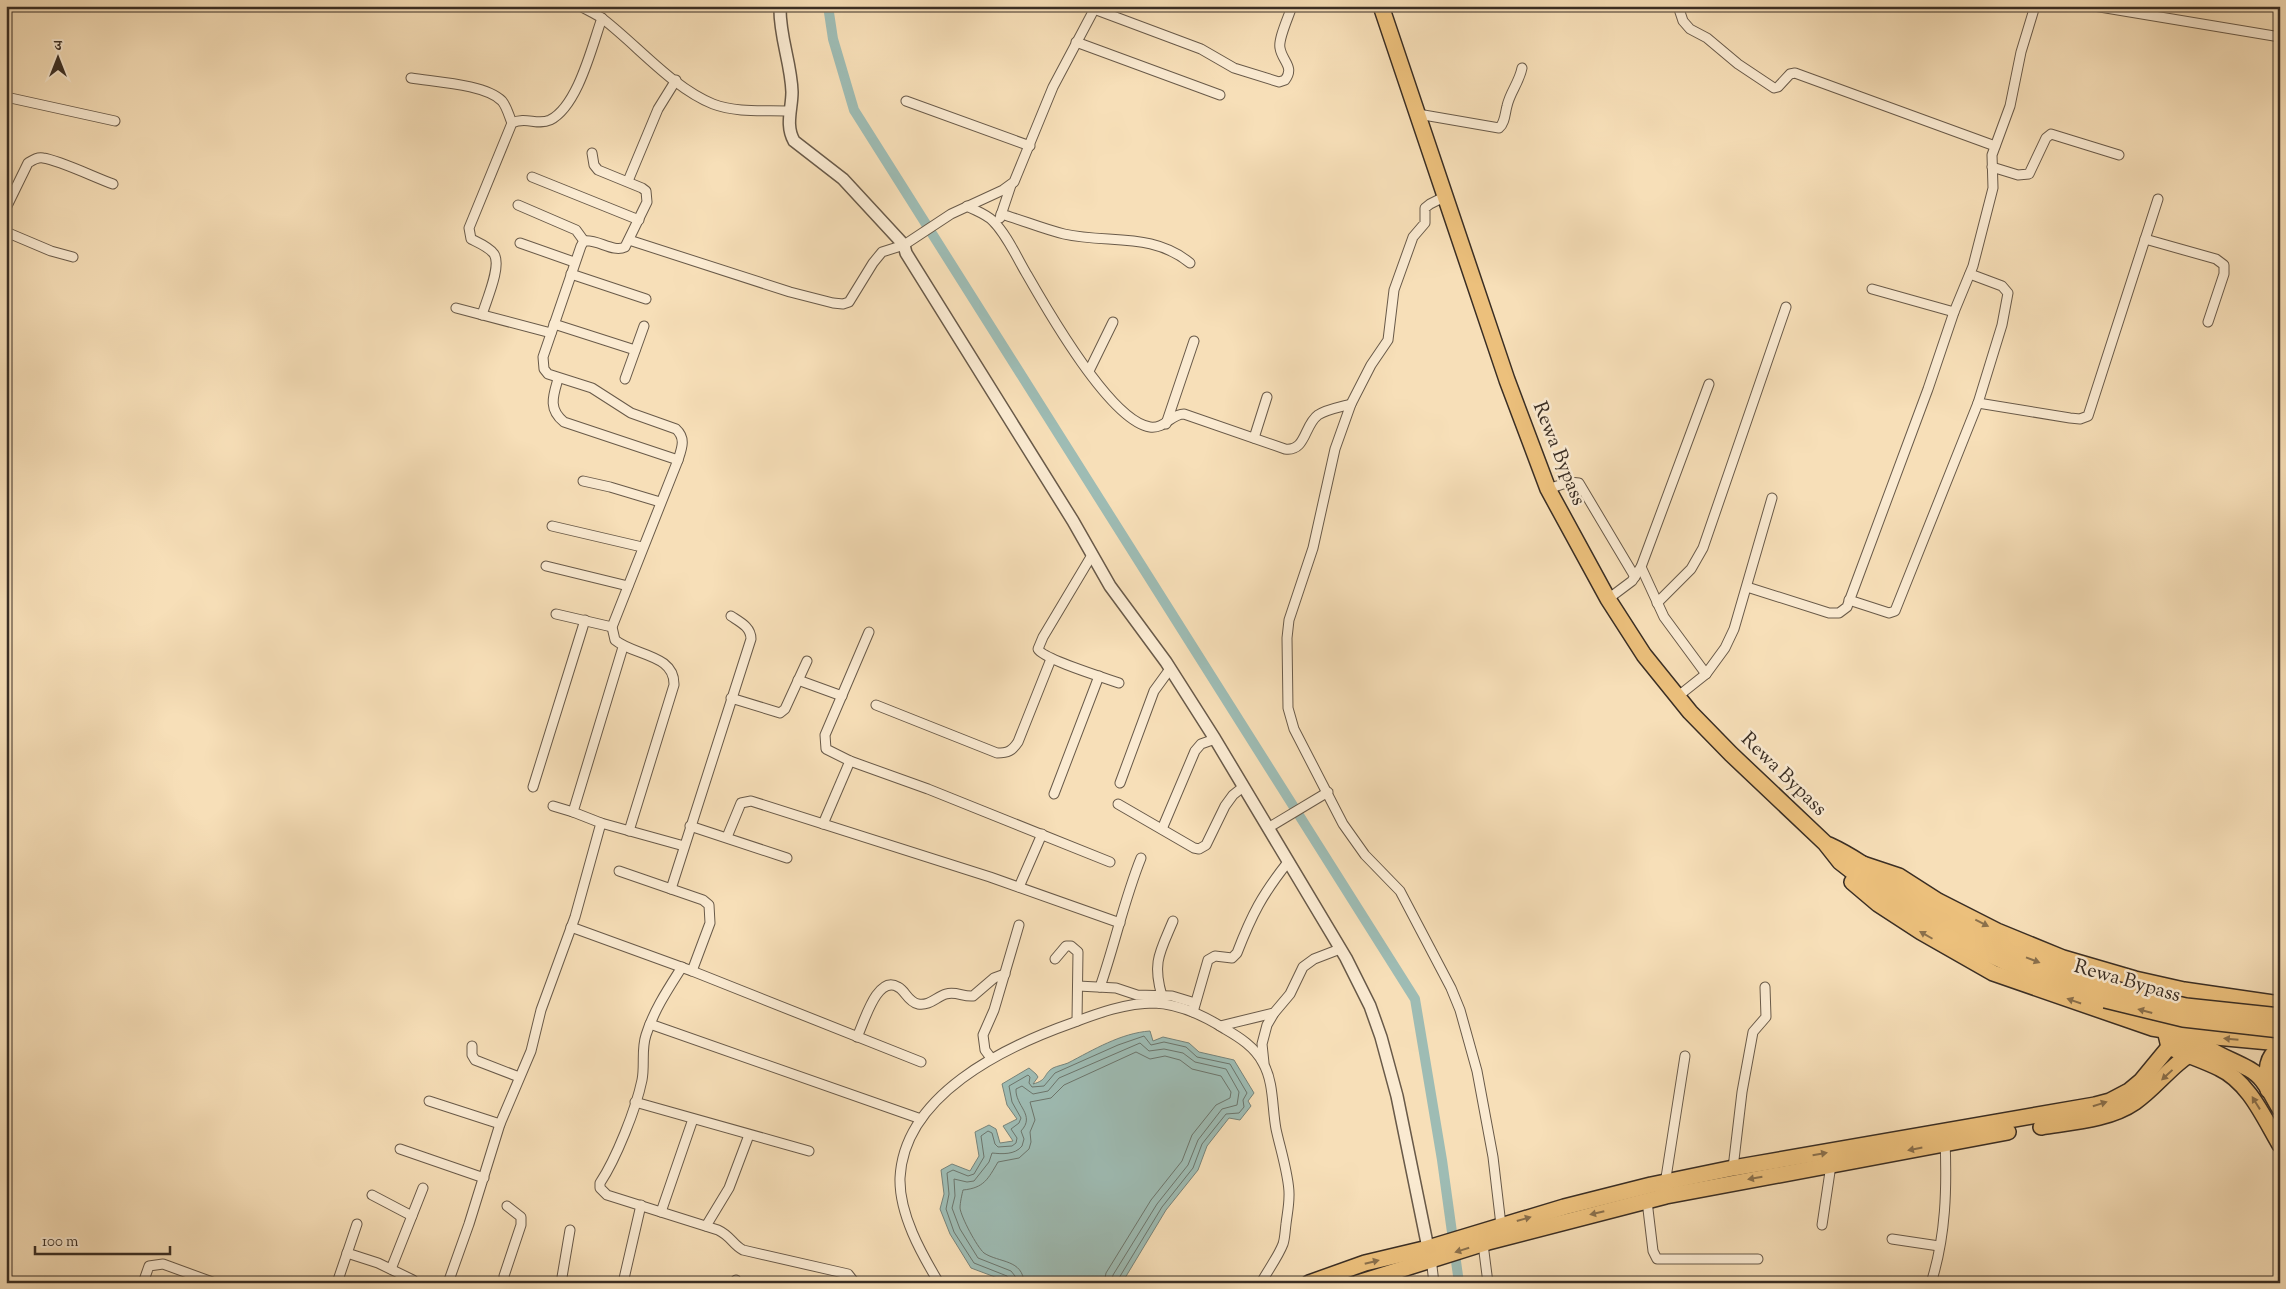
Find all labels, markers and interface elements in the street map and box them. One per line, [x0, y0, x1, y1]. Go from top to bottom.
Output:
north arrow [32, 32, 82, 82]
text: उ [53, 37, 62, 57]
street label: Rewa Bypass [1524, 398, 1592, 510]
street label: Rewa Bypass [1733, 726, 1833, 824]
one-way arrow [1975, 919, 1989, 927]
one-way arrow [1919, 931, 1934, 939]
street label: Rewa Bypass [2070, 953, 2184, 1011]
one-way arrow [2026, 957, 2041, 964]
one-way arrow [2066, 997, 2081, 1005]
one-way arrow [2138, 1007, 2153, 1015]
one-way arrow [2223, 1035, 2239, 1043]
one-way arrow [2161, 1069, 2173, 1081]
one-way arrow [2251, 1097, 2260, 1110]
one-way arrow [2093, 1099, 2108, 1107]
one-way arrow [1907, 1145, 1923, 1153]
one-way arrow [1812, 1150, 1828, 1158]
one-way arrow [1747, 1175, 1763, 1183]
one-way arrow [1589, 1209, 1604, 1217]
one-way arrow [1517, 1214, 1532, 1222]
scale bar [35, 1224, 170, 1256]
text: 100 m [42, 1232, 79, 1253]
one-way arrow [1454, 1247, 1469, 1255]
one-way arrow [1364, 1258, 1379, 1266]

